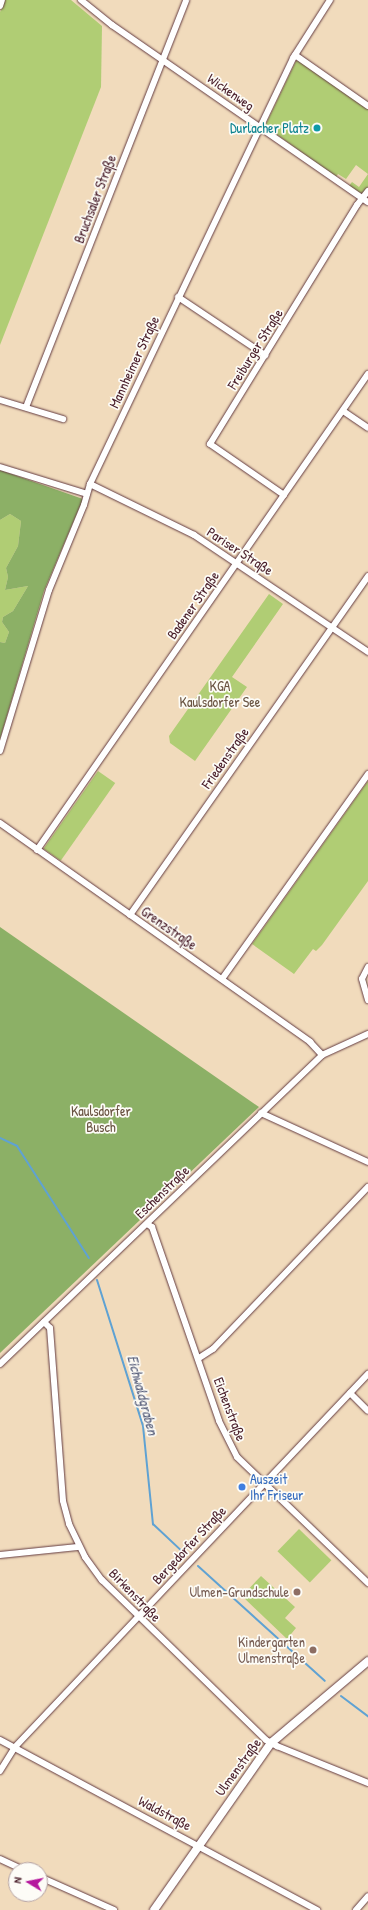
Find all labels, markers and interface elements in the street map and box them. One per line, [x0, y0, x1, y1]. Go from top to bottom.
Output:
street label: Wickenweg [204, 70, 258, 114]
place label: Durlacher Platz [230, 120, 309, 136]
marker: Durlacher Platz [312, 123, 322, 133]
street label: Bruchsaler Straße [70, 152, 120, 246]
street label: Freiburger Straße [224, 306, 286, 392]
street label: Mannheimer Straße [105, 313, 163, 411]
street label: Pariser Straße [204, 523, 276, 579]
street label: Badener Straße [163, 568, 223, 642]
park label: KGA Kaulsdorfer See [180, 678, 260, 710]
street label: Friedenstraße [198, 724, 252, 792]
street label: Grenzstraße [138, 903, 200, 953]
park label: Kaulsdorfer Busch [71, 1103, 131, 1136]
street label: Eschenstraße [131, 1162, 193, 1222]
water label: Eichwaldgraben [124, 1353, 162, 1437]
street label: Eichenstraße [210, 1375, 250, 1443]
place label: Auszeit Ihr Friseur [250, 1471, 304, 1504]
marker: Auszeit Ihr Friseur [237, 1482, 247, 1492]
street label: Bergedorfer Straße [149, 1502, 229, 1588]
street label: Birkenstraße [106, 1565, 164, 1625]
place label: Ulmen-Grundschule [189, 1584, 289, 1600]
marker: Ulmen-Grundschule [292, 1587, 302, 1597]
place label: Kindergarten Ulmenstraße [238, 1634, 305, 1666]
marker: Kindergarten Ulmenstraße [308, 1645, 318, 1655]
street label: Ulmenstraße [212, 1735, 264, 1799]
street label: Waldstraße [136, 1792, 194, 1834]
north arrow [8, 1862, 48, 1902]
text: N [10, 1876, 25, 1884]

